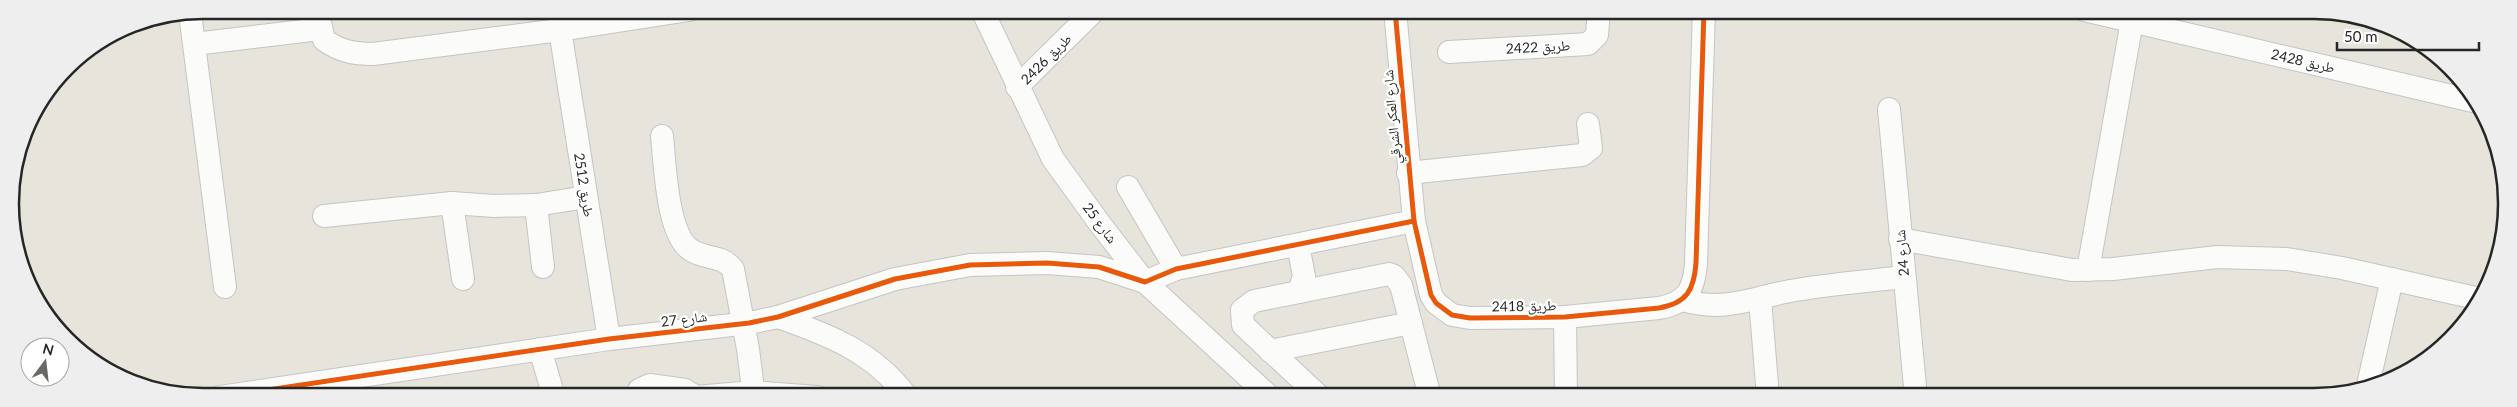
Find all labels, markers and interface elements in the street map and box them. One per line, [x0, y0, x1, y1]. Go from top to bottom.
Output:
scale bar [2337, 20, 2480, 52]
text: 50 m [2344, 27, 2378, 45]
street label: طريق 2426 [1017, 30, 1076, 89]
street label: طريق 2422 [1505, 36, 1571, 59]
street label: طريق 2428 [2269, 45, 2337, 78]
street label: شارع العكر الشرقي [1379, 69, 1408, 165]
street label: طريق 2512 [569, 152, 598, 219]
street label: شارع 25 [1078, 199, 1121, 248]
street label: شارع 24 [1891, 229, 1914, 277]
street label: طريق 2418 [1491, 296, 1557, 317]
street label: شارع 27 [660, 307, 708, 332]
north arrow [20, 337, 70, 387]
text: N [41, 339, 56, 359]

